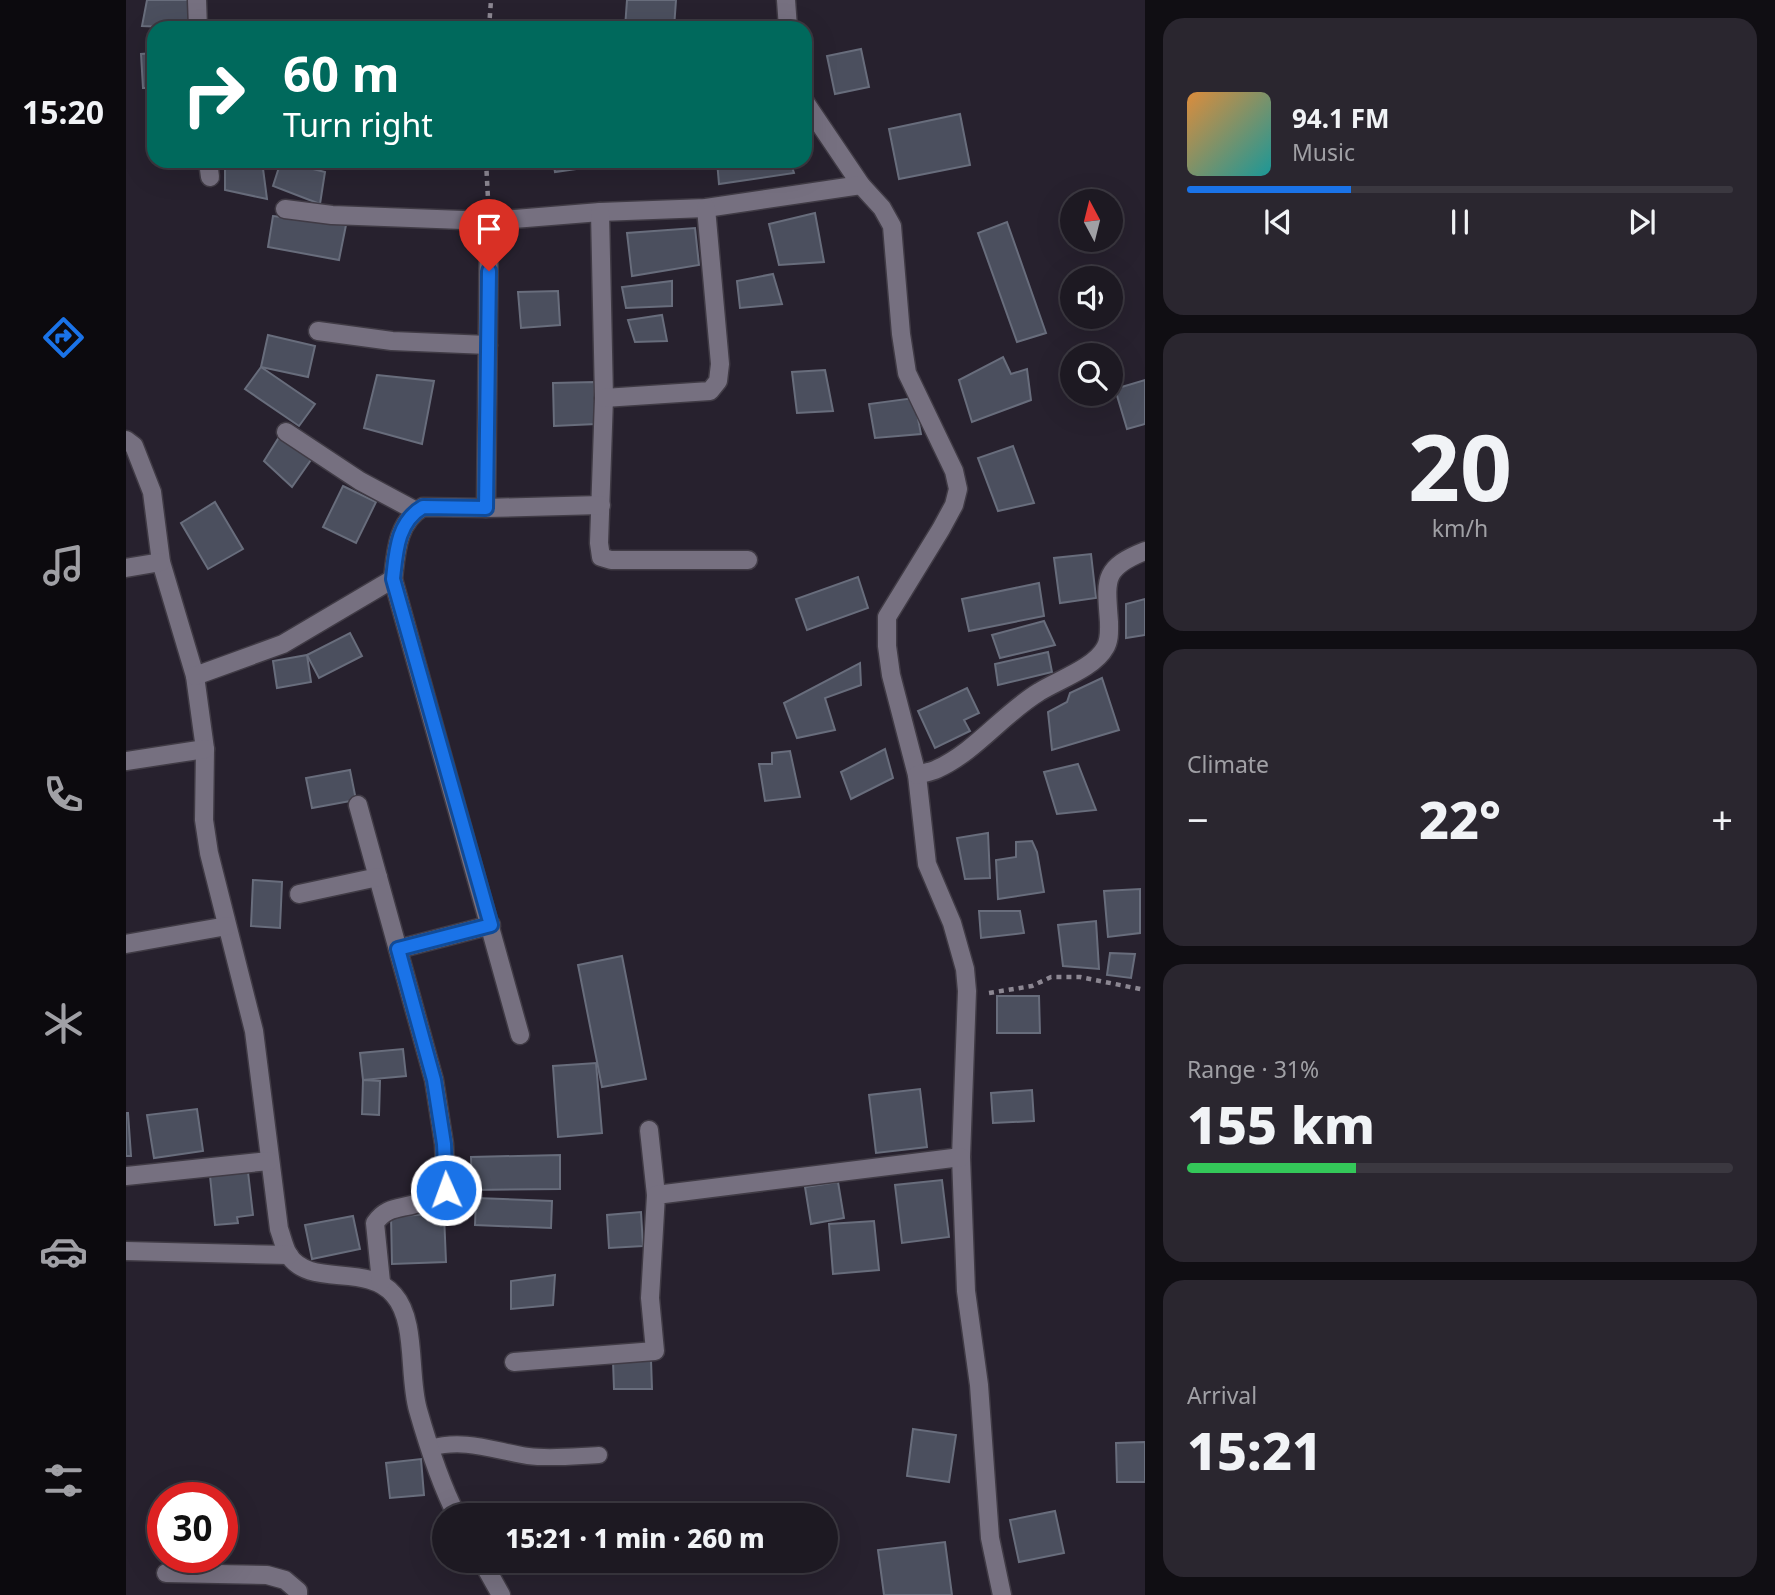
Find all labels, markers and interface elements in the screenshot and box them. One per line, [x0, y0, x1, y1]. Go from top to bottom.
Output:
text: 60 m [283, 40, 400, 106]
icon: right [168, 49, 259, 140]
text: 15:20 [22, 90, 104, 133]
text: 94.1 FM [1292, 100, 1389, 136]
text: Turn right [283, 103, 433, 146]
text: Music [1292, 136, 1355, 168]
north arrow [1060, 189, 1124, 252]
map controls [1060, 189, 1123, 406]
pin [459, 199, 519, 271]
icon: previous [1259, 203, 1297, 241]
icon: pause [1441, 203, 1479, 241]
icon: next [1623, 203, 1661, 241]
icon: arrive [470, 210, 508, 248]
button: sound [1060, 266, 1123, 329]
icon: directions [39, 313, 88, 362]
button: search [1060, 343, 1123, 406]
text: 20 [1408, 404, 1512, 528]
text: km/h [1432, 512, 1488, 544]
icon: music [39, 541, 88, 590]
text: Climate [1187, 748, 1269, 780]
icon: phone [39, 770, 88, 819]
text: 22° [1419, 783, 1501, 854]
text: − [1187, 793, 1209, 845]
text: + [1711, 793, 1733, 845]
icon: climate [39, 999, 88, 1048]
text: Range · 31% [1187, 1053, 1319, 1085]
text: 155 km [1187, 1088, 1375, 1159]
position arrow [409, 1153, 483, 1227]
icon: car [39, 1227, 88, 1276]
text: Arrival [1187, 1379, 1257, 1411]
text: 15:21 [1187, 1414, 1322, 1485]
icon: filters [39, 1456, 88, 1505]
speed limit sign: 30 [147, 1482, 238, 1573]
text: 15:21 · 1 min · 260 m [505, 1520, 765, 1556]

